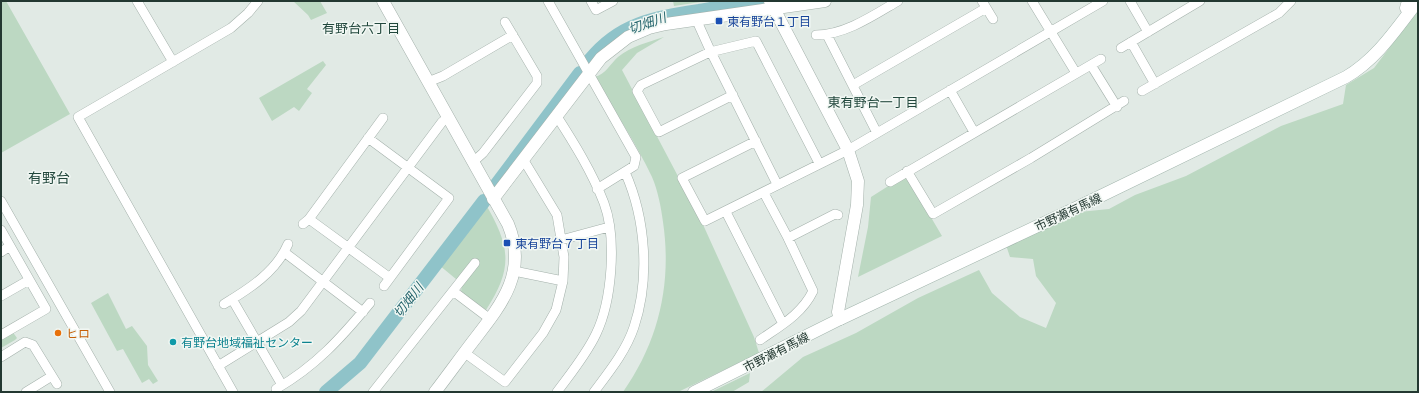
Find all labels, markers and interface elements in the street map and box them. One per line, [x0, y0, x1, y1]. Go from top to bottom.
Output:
water label: 切畑川 [625, 7, 671, 39]
place label: 東有野台１丁目 [727, 12, 811, 31]
marker: 東有野台１丁目 [714, 16, 724, 26]
district label: 有野台六丁目 [322, 18, 400, 38]
district label: 東有野台一丁目 [827, 92, 919, 112]
district label: 有野台 [28, 167, 70, 188]
street label: 市野瀬有馬線 [1031, 188, 1105, 236]
place label: 東有野台７丁目 [515, 234, 599, 253]
marker: 東有野台７丁目 [502, 238, 512, 248]
water label: 切畑川 [388, 277, 429, 322]
place label: ヒロ [66, 324, 90, 343]
street label: 市野瀬有馬線 [740, 327, 812, 377]
marker: ヒロ [53, 328, 63, 338]
place label: 有野台地域福祉センター [181, 333, 313, 352]
marker: 有野台地域福祉センター [168, 337, 178, 347]

